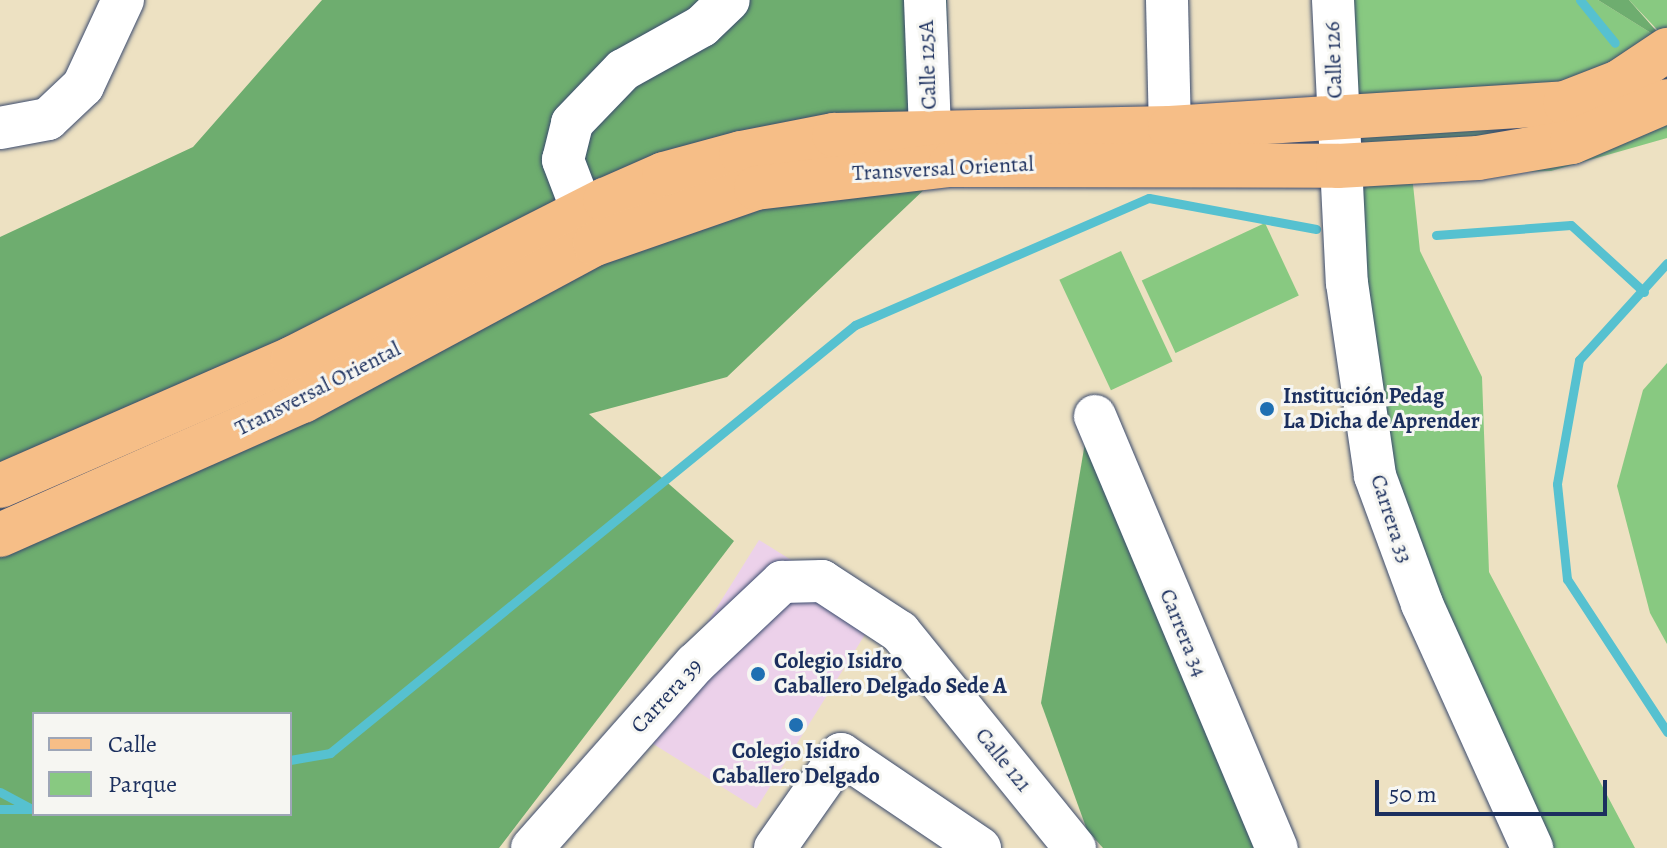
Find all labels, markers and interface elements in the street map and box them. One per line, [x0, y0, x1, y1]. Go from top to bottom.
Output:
street label: Calle 125A [913, 20, 943, 110]
street label: Calle 126 [1319, 21, 1349, 99]
street label: Transversal Oriental [851, 151, 1035, 187]
street label: Transversal Oriental [231, 336, 405, 442]
place label: Institución Pedag La Dicha de Aprender [1283, 383, 1480, 434]
marker: Institución Pedag La Dicha de Aprender [1258, 400, 1276, 418]
street label: Carrera 33 [1364, 471, 1418, 567]
street label: Carrera 34 [1153, 585, 1213, 681]
place label: Colegio Isidro Caballero Delgado Sede A [774, 648, 1007, 700]
street label: Carrera 39 [626, 653, 708, 739]
marker: Colegio Isidro Caballero Delgado Sede A [749, 665, 767, 683]
legend [32, 712, 292, 816]
marker: Colegio Isidro Caballero Delgado [787, 716, 805, 734]
street label: Calle 121 [969, 723, 1037, 797]
text: Calle [108, 728, 157, 760]
place label: Colegio Isidro Caballero Delgado [712, 738, 880, 790]
scale bar [1379, 764, 1611, 814]
text: Parque [108, 768, 177, 800]
text: 50 m [1389, 778, 1437, 810]

